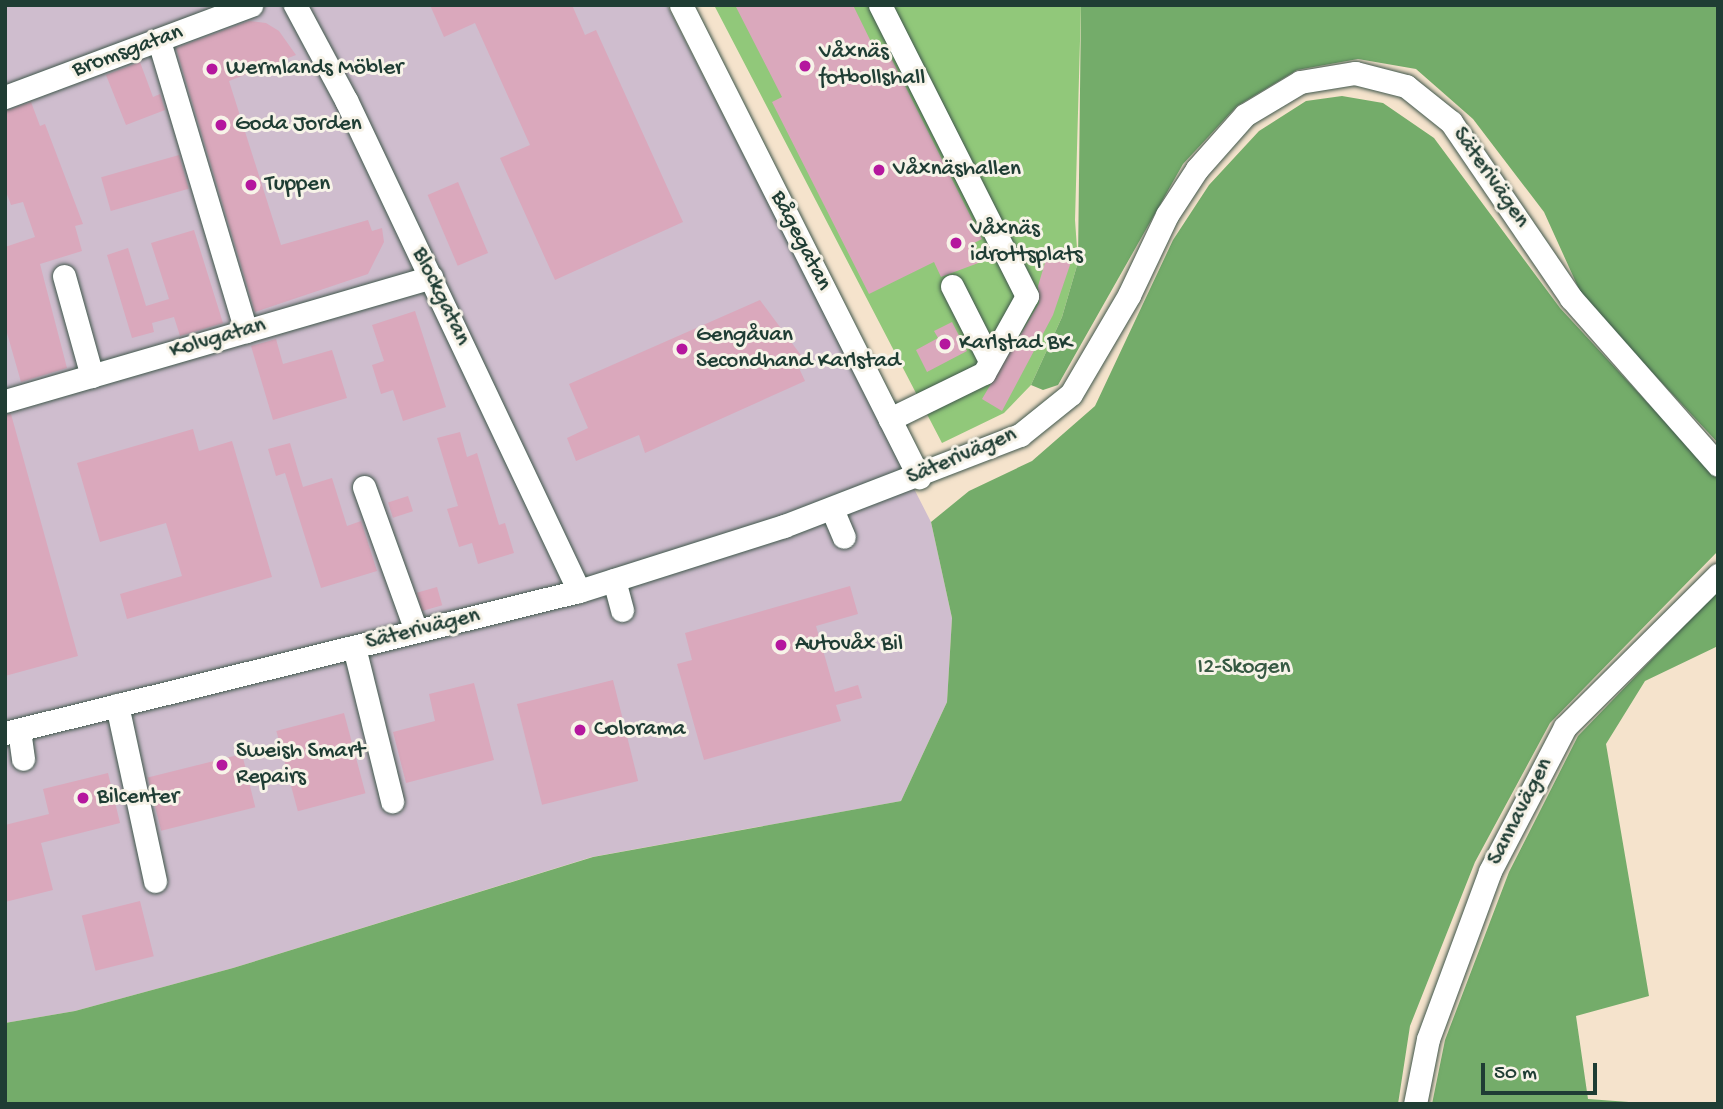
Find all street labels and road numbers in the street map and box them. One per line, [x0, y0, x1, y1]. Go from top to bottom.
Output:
street label: Bromsgatan [69, 19, 187, 85]
street label: Säterivägen [1445, 122, 1535, 234]
street label: Bågegatan [763, 186, 837, 296]
street label: Blockgatan [404, 243, 476, 351]
street label: Kolvgatan [167, 312, 269, 366]
street label: Säterivägen [903, 422, 1021, 492]
street label: Säterivägen [363, 603, 483, 657]
street label: Sannavägen [1482, 754, 1560, 870]

